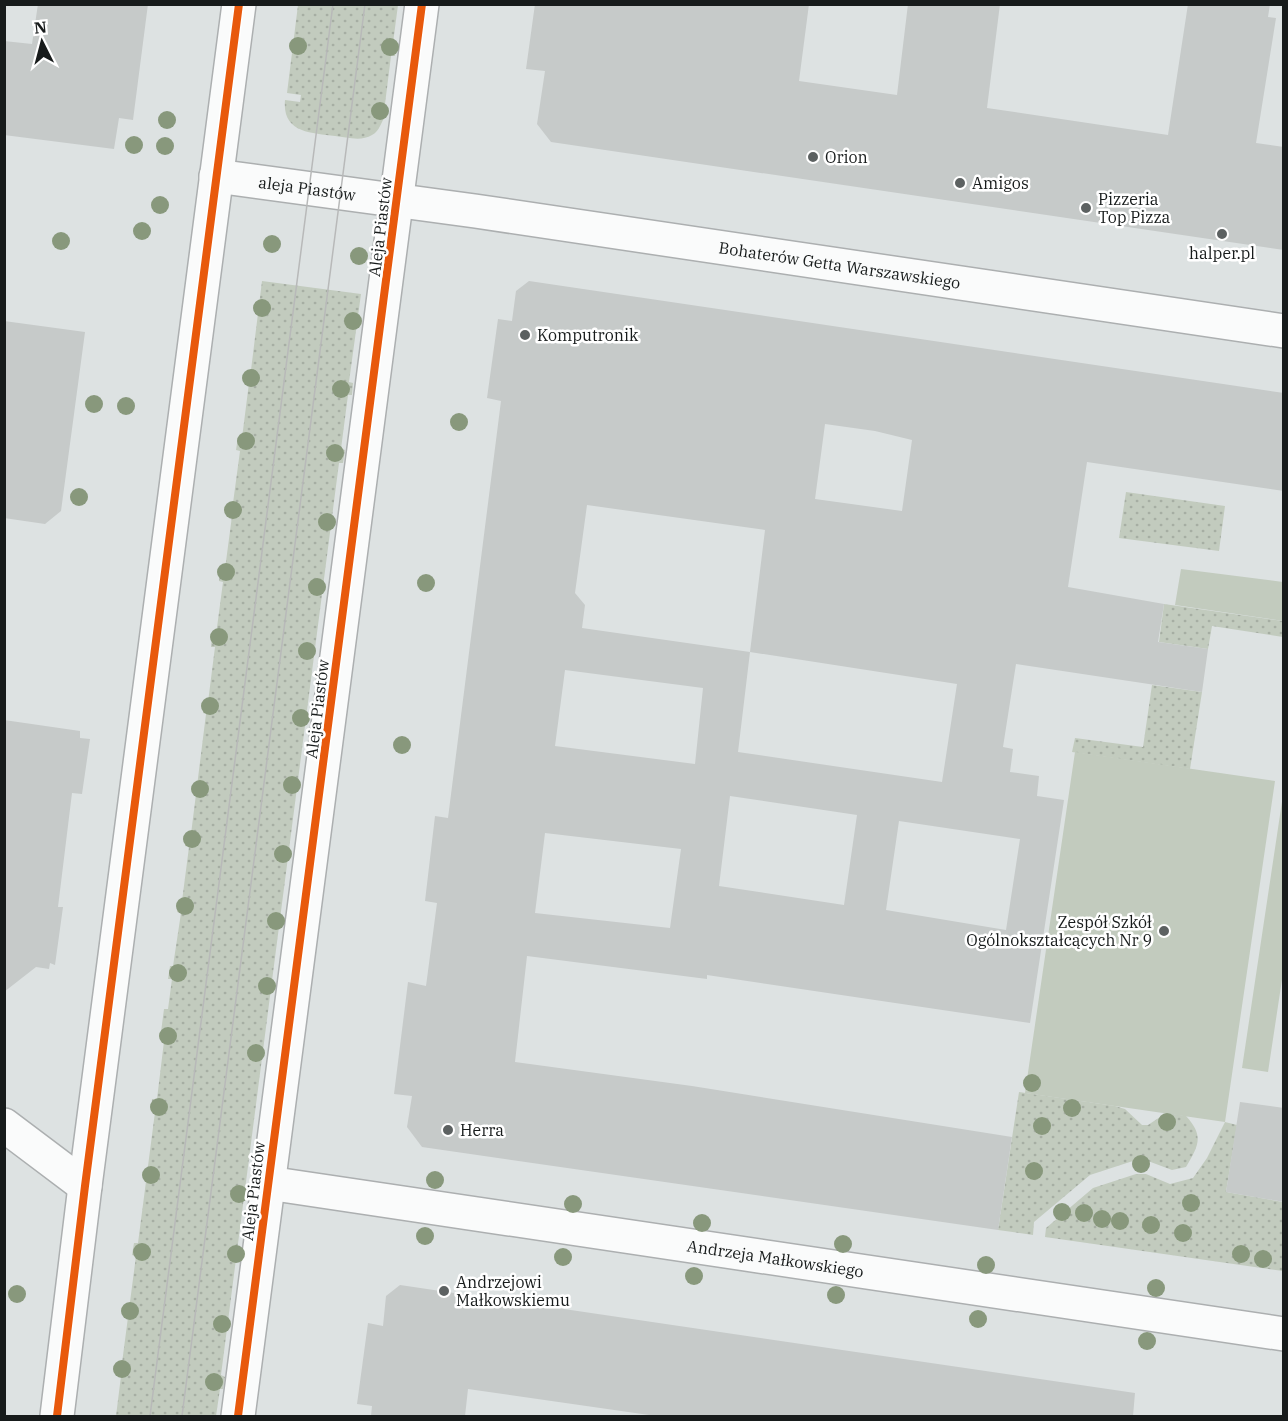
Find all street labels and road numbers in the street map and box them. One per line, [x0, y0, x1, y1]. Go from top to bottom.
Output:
street label: aleja Piastów [257, 172, 358, 205]
street label: Aleja Piastów [364, 176, 396, 278]
street label: Bohaterów Getta Warszawskiego [718, 237, 962, 293]
street label: Aleja Piastów [301, 658, 333, 760]
street label: Aleja Piastów [237, 1140, 269, 1242]
street label: Andrzeja Małkowskiego [686, 1235, 865, 1281]

